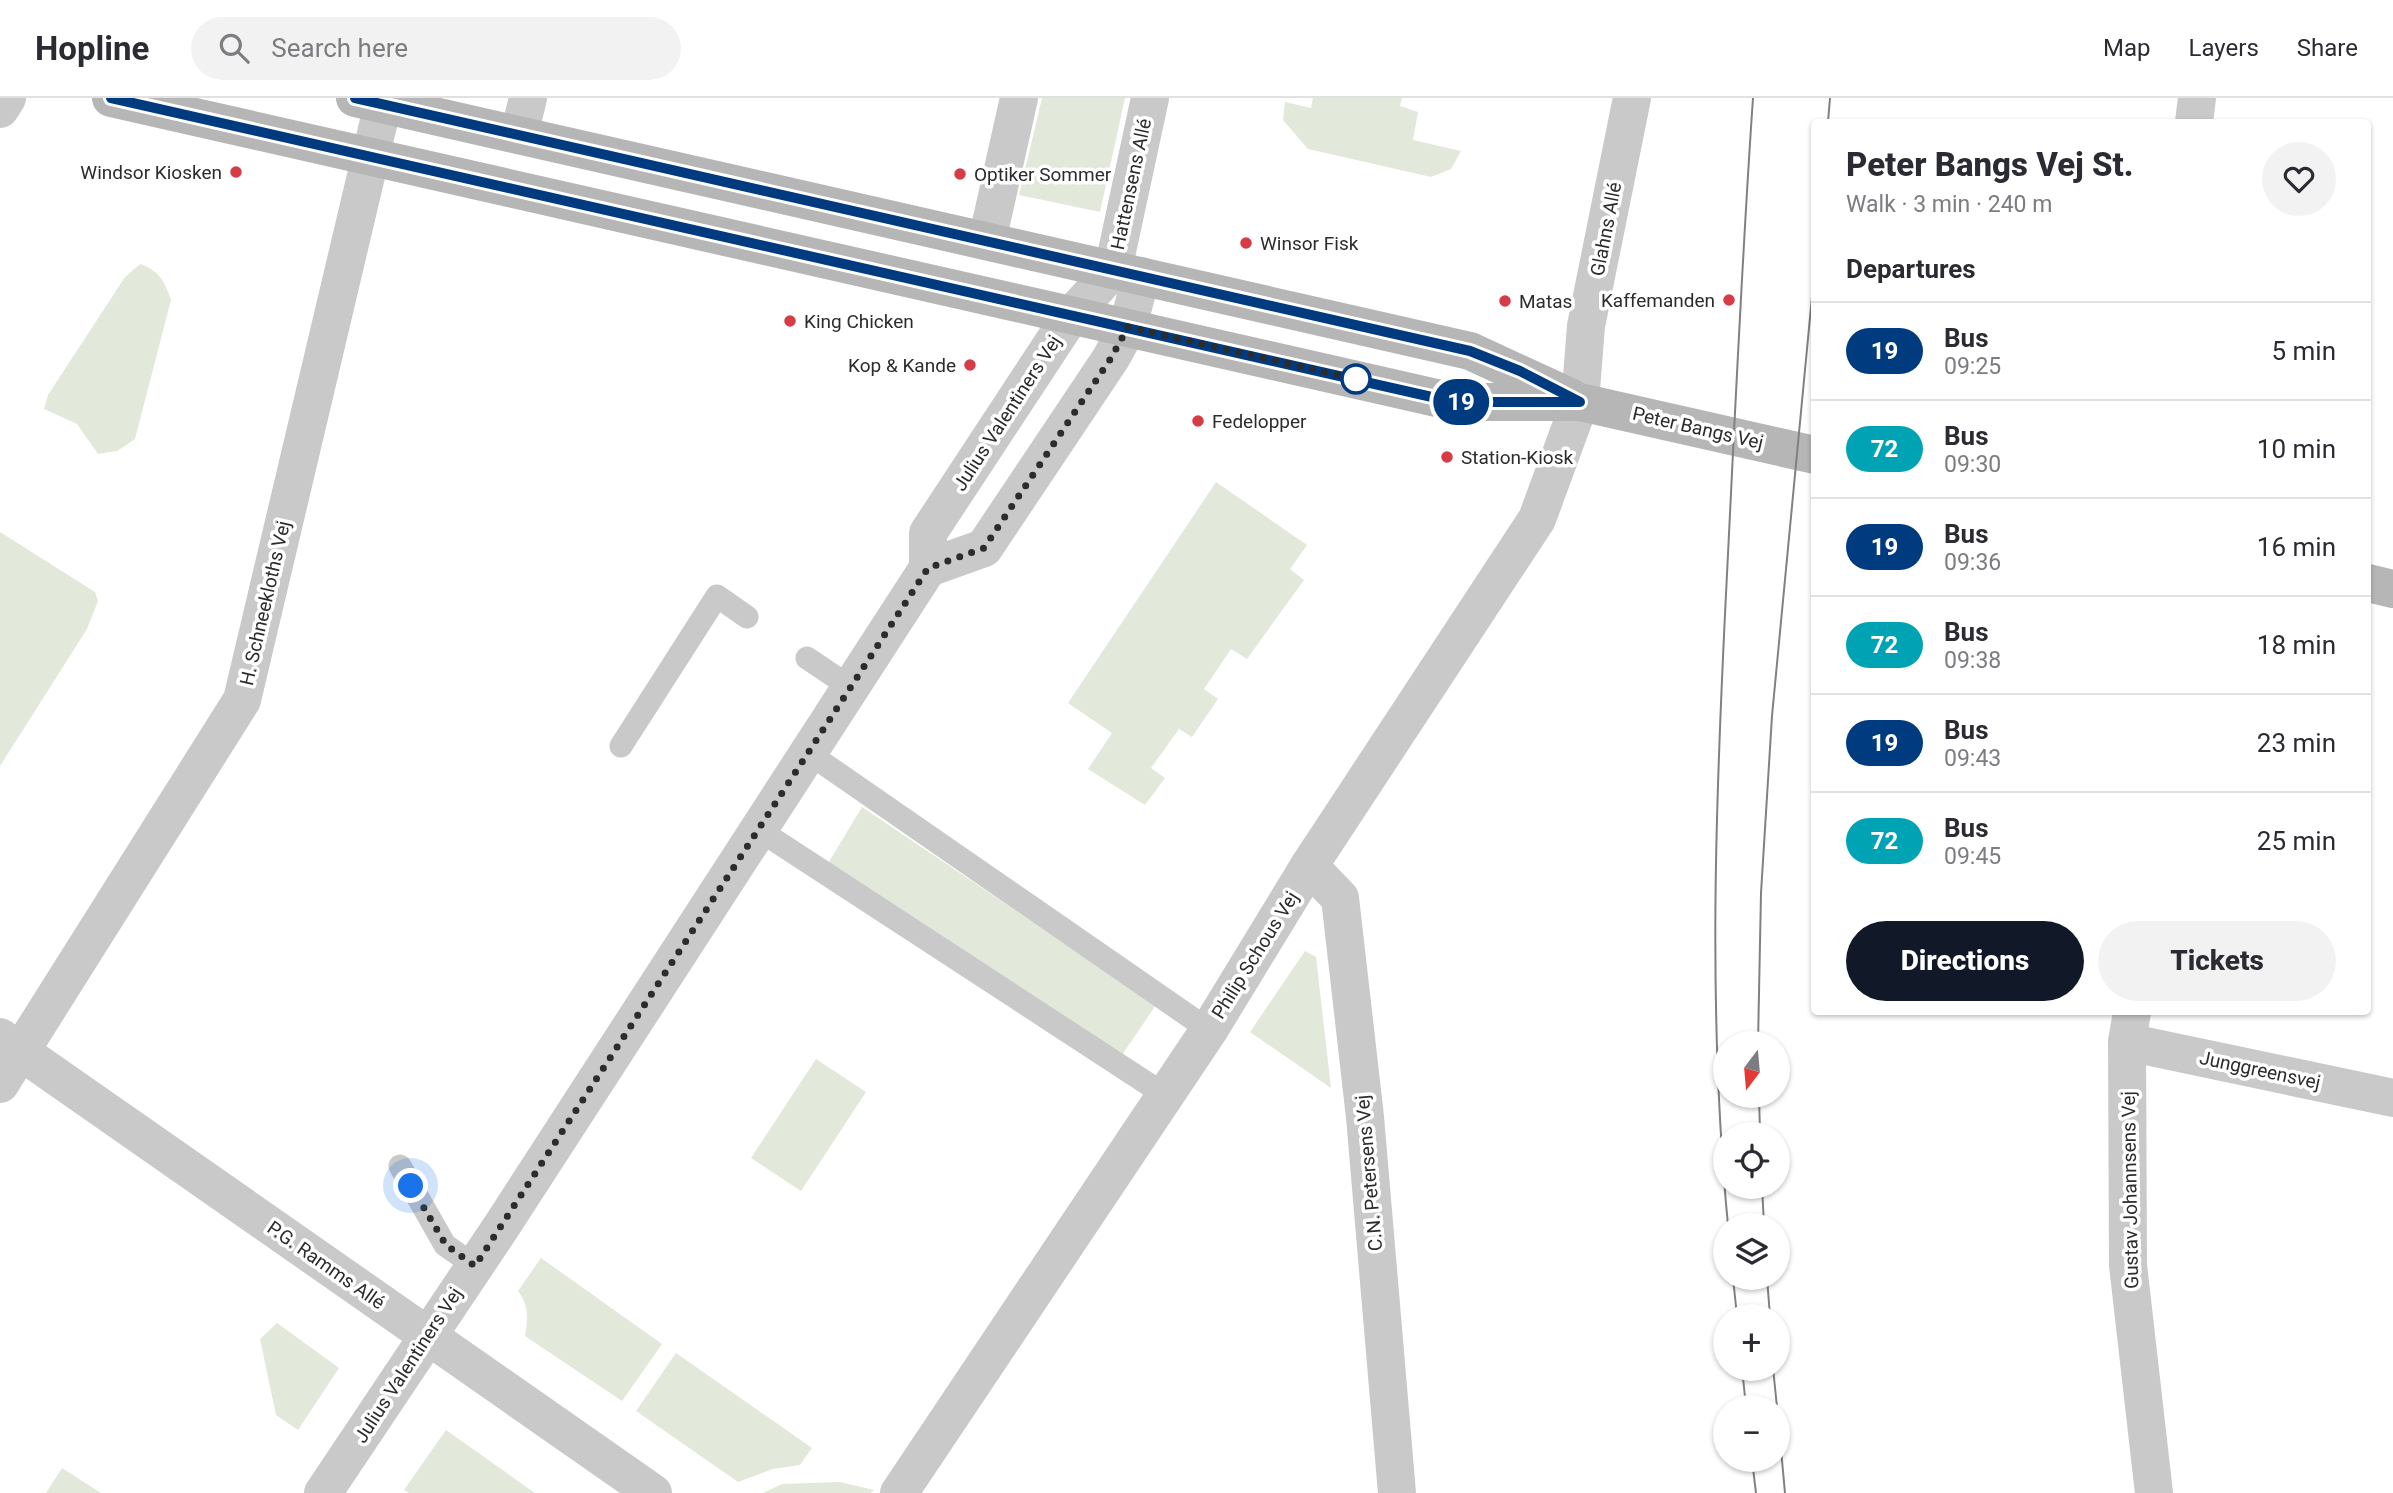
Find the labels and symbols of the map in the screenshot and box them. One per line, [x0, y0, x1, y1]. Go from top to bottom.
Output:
street label: Hattensens Allé [1106, 116, 1156, 252]
place label: Windsor Kiosken [80, 161, 222, 184]
place label: Optiker Sommer [974, 163, 1112, 186]
marker: Windsor Kiosken [228, 164, 244, 180]
marker: Optiker Sommer [952, 166, 968, 182]
street label: Glahns Allé [1586, 180, 1626, 278]
place label: Winsor Fisk [1260, 232, 1359, 255]
marker: Winsor Fisk [1238, 235, 1254, 251]
place label: Kaffemanden [1601, 289, 1715, 312]
place label: Matas [1519, 290, 1572, 313]
marker: Kaffemanden [1721, 292, 1737, 308]
marker: Matas [1497, 293, 1513, 309]
place label: King Chicken [804, 310, 914, 333]
marker: King Chicken [782, 313, 798, 329]
street label: Julius Valentiners Vej [948, 331, 1066, 495]
place label: Kop & Kande [848, 354, 956, 377]
marker: Kop & Kande [962, 357, 978, 373]
unlabelled marker [1341, 364, 1371, 394]
line badge: 19 [1430, 379, 1492, 425]
street label: Peter Bangs Vej [1630, 402, 1766, 454]
place label: Fedelopper [1212, 410, 1307, 433]
marker: Fedelopper [1190, 413, 1206, 429]
place label: Station-Kiosk [1461, 446, 1573, 469]
marker: Station-Kiosk [1439, 449, 1455, 465]
street label: H. Schneekloths Vej [235, 518, 295, 688]
street label: Philip Schous Vej [1207, 887, 1303, 1023]
north arrow [1713, 1031, 1790, 1108]
street label: Junggreensvej [2197, 1046, 2323, 1094]
street label: Gustav Johannsens Vej [2117, 1091, 2143, 1289]
street label: C.N. Petersens Vej [1351, 1094, 1387, 1252]
your location [393, 1168, 428, 1203]
street label: P.G. Ramms Allé [263, 1216, 389, 1314]
street label: Julius Valentiners Vej [349, 1283, 467, 1447]

